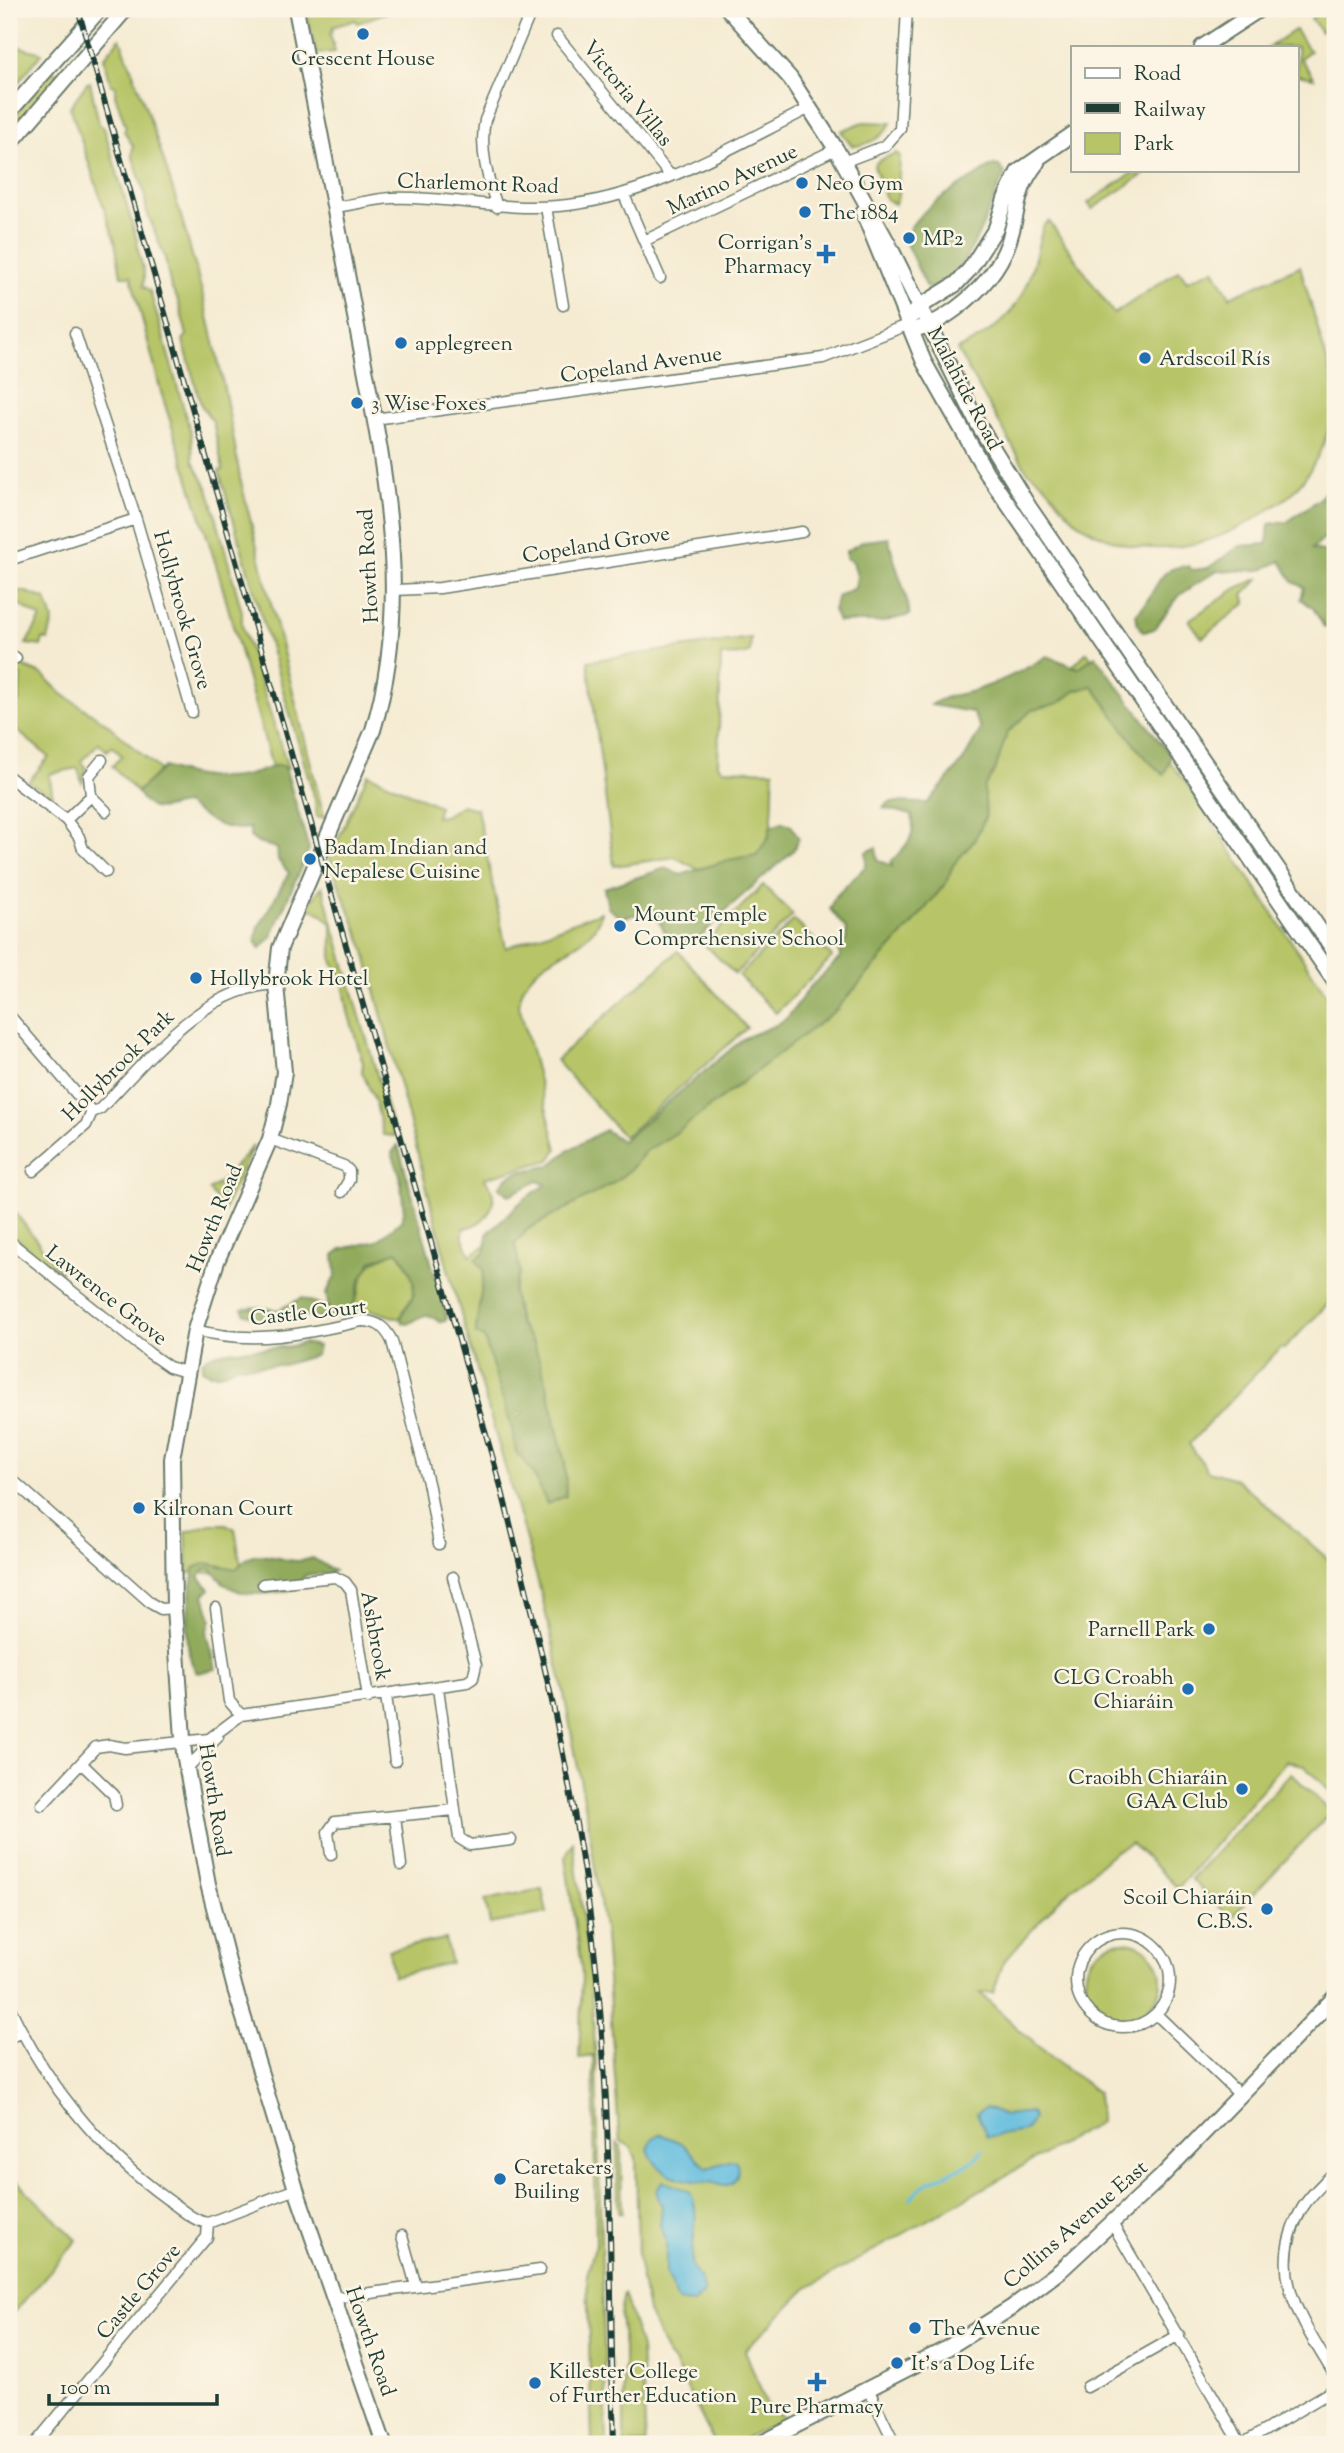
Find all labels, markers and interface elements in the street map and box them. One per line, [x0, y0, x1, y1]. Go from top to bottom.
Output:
marker: Crescent House [355, 26, 371, 42]
street label: Victoria Villas [574, 35, 679, 154]
place label: Crescent House [291, 45, 435, 75]
legend [1071, 46, 1298, 172]
text: Road [1134, 60, 1181, 90]
text: Railway [1134, 96, 1206, 126]
text: Park [1134, 130, 1175, 160]
street label: Marino Avenue [663, 137, 803, 224]
street label: Charlemont Road [397, 167, 559, 203]
place label: Neo Gym [816, 170, 903, 200]
marker: Neo Gym [794, 175, 810, 191]
place label: The 1884 [819, 199, 899, 229]
marker: The 1884 [797, 204, 813, 220]
place label: MP2 [923, 225, 964, 255]
place label: Corrigan's Pharmacy [718, 229, 813, 283]
marker: MP2 [901, 230, 917, 246]
marker: Corrigan's Pharmacy [818, 246, 834, 262]
street label: Malahide Road [918, 322, 1008, 456]
place label: applegreen [415, 330, 513, 360]
marker: applegreen [393, 335, 409, 351]
street label: Copeland Avenue [558, 340, 724, 392]
place label: Ardscoil Rís [1159, 345, 1270, 375]
marker: Ardscoil Rís [1137, 350, 1153, 366]
place label: 3 Wise Foxes [371, 390, 486, 420]
marker: 3 Wise Foxes [349, 395, 365, 411]
street label: Howth Road [352, 508, 388, 624]
street label: Copeland Grove [520, 519, 672, 572]
street label: Hollybrook Grove [144, 528, 218, 694]
place label: Badam Indian and Nepalese Cuisine [324, 834, 487, 888]
marker: Badam Indian and Nepalese Cuisine [302, 851, 318, 867]
place label: Mount Temple Comprehensive School [634, 901, 844, 955]
marker: Mount Temple Comprehensive School [612, 918, 628, 934]
place label: Hollybrook Hotel [210, 965, 369, 995]
marker: Hollybrook Hotel [188, 970, 204, 986]
street label: Hollybrook Park [56, 1003, 183, 1129]
street label: Howth Road [181, 1160, 251, 1277]
street label: Lawrence Grove [38, 1239, 173, 1354]
street label: Castle Court [249, 1293, 368, 1335]
place label: Kilronan Court [153, 1495, 293, 1525]
marker: Kilronan Court [131, 1500, 147, 1516]
street label: Ashbrook [351, 1589, 397, 1684]
place label: Parnell Park [1088, 1616, 1196, 1646]
marker: Parnell Park [1201, 1621, 1217, 1637]
place label: CLG Croabh Chiaráin [1054, 1664, 1174, 1718]
marker: CLG Croabh Chiaráin [1180, 1681, 1196, 1697]
street label: Howth Road [189, 1741, 237, 1859]
place label: Craoibh Chiaráin GAA Club [1068, 1764, 1228, 1818]
marker: Craoibh Chiaráin GAA Club [1234, 1781, 1250, 1797]
place label: Scoil Chiaráin C.B.S. [1123, 1884, 1253, 1938]
marker: Scoil Chiaráin C.B.S. [1259, 1901, 1275, 1917]
place label: Caretakers Builing [514, 2154, 611, 2208]
street label: Collins Avenue East [997, 2154, 1155, 2297]
marker: Caretakers Builing [492, 2171, 508, 2187]
street label: Castle Grove [90, 2238, 189, 2347]
street label: Howth Road [336, 2283, 402, 2401]
place label: The Avenue [929, 2315, 1040, 2345]
marker: The Avenue [907, 2320, 923, 2336]
place label: It’s a Dog Life [911, 2350, 1035, 2380]
marker: It’s a Dog Life [889, 2355, 905, 2371]
place label: Killester College of Further Education [549, 2358, 737, 2412]
scale bar [49, 2362, 217, 2406]
text: 100 m [60, 2374, 111, 2404]
marker: Pure Pharmacy [809, 2374, 825, 2390]
marker: Killester College of Further Education [527, 2375, 543, 2391]
place label: Pure Pharmacy [750, 2393, 884, 2423]

